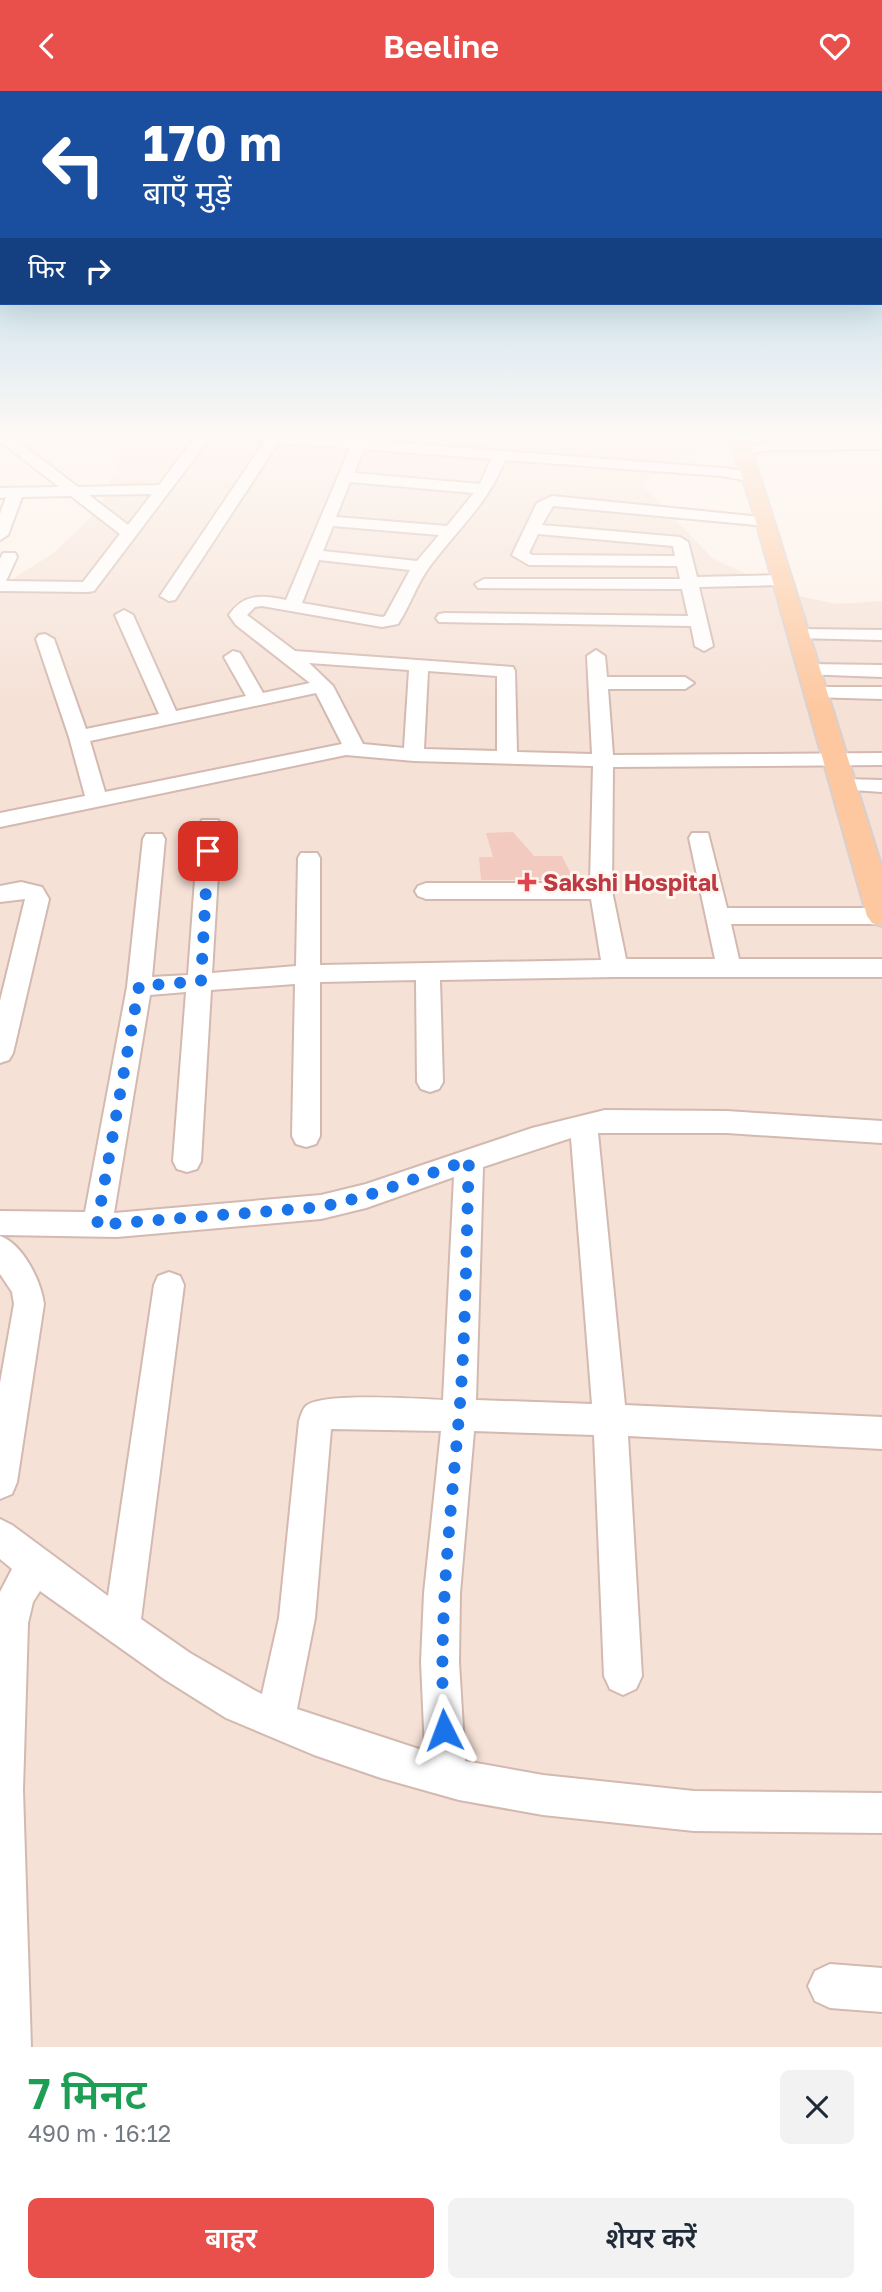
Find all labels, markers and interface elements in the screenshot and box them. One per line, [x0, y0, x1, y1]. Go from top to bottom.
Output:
icon: back [28, 27, 66, 65]
text: Beeline [383, 27, 499, 65]
icon: heart [816, 27, 854, 65]
text: 170 m [143, 113, 282, 172]
icon: left [28, 119, 119, 210]
text: बाएँ मुड़ें [143, 173, 232, 211]
icon: right [79, 252, 117, 290]
text: फिर [28, 253, 65, 284]
pin [178, 821, 238, 881]
icon: arrive [189, 832, 227, 870]
place label: Sakshi Hospital [543, 868, 719, 896]
marker: Sakshi Hospital [517, 872, 537, 892]
position arrow [407, 1693, 481, 1767]
text: 7 मिनट [28, 2068, 146, 2118]
button: close [780, 2070, 854, 2144]
text: 490 m · 16:12 [28, 2119, 171, 2147]
button: बाहर [28, 2198, 434, 2278]
button: शेयर करें [448, 2198, 854, 2278]

